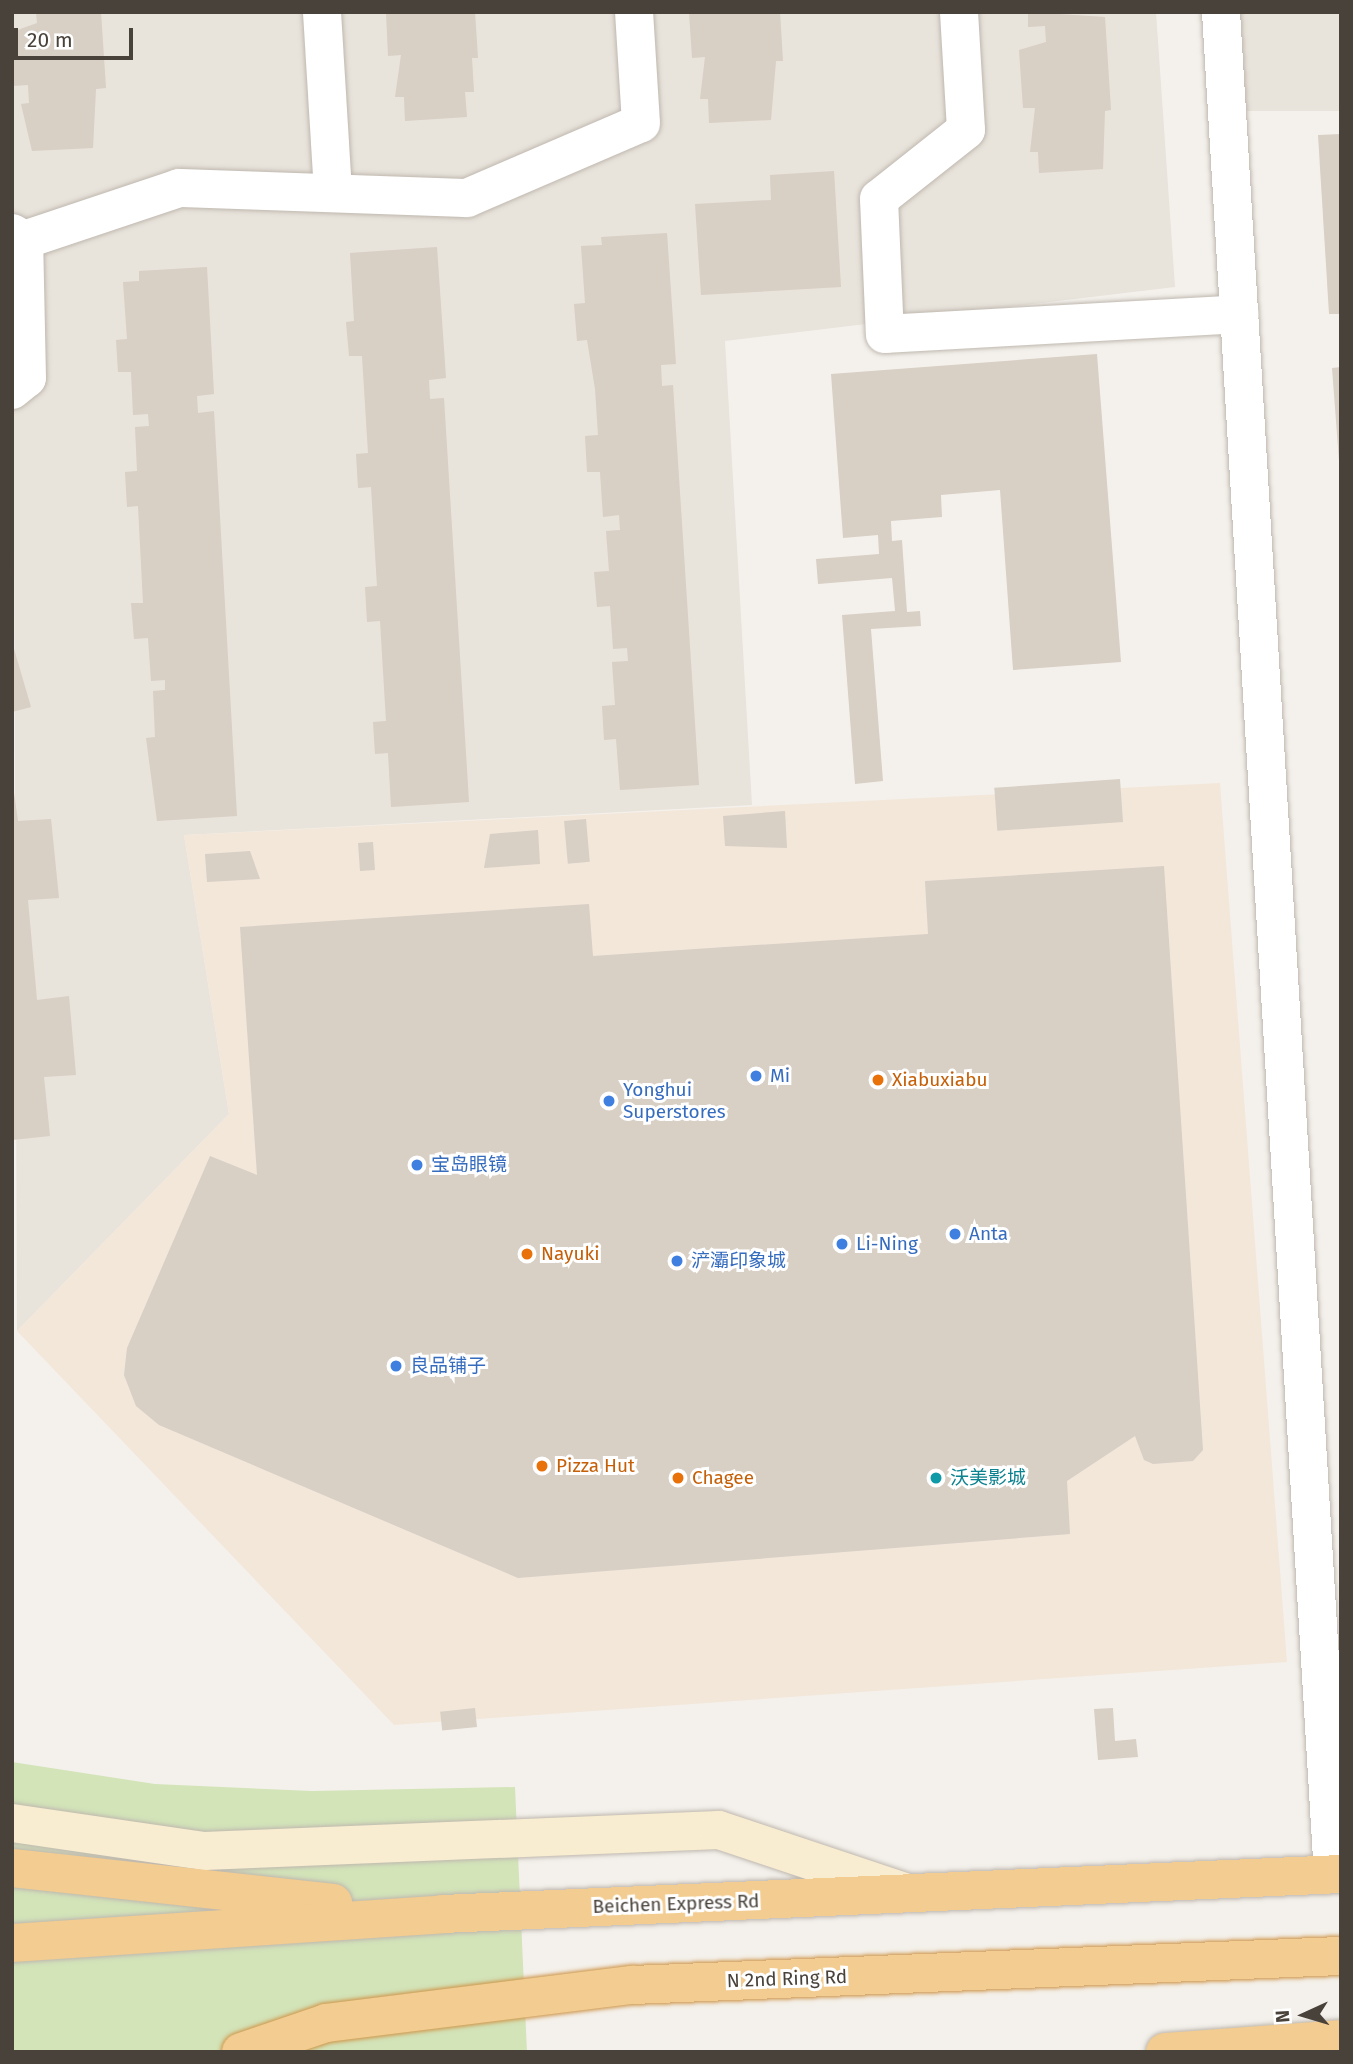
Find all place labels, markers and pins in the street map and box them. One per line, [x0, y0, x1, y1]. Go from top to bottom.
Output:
place label: Mi [770, 1065, 790, 1087]
marker: Mi [748, 1068, 764, 1084]
place label: Xiabuxiabu [892, 1069, 988, 1091]
marker: Xiabuxiabu [870, 1072, 886, 1088]
place label: Yonghui Superstores [623, 1079, 726, 1123]
marker: Yonghui Superstores [601, 1093, 617, 1109]
place label: 宝岛眼镜 [431, 1154, 507, 1176]
marker: 宝岛眼镜 [409, 1157, 425, 1173]
place label: Anta [969, 1223, 1008, 1245]
marker: Anta [947, 1226, 963, 1242]
place label: Li-Ning [856, 1233, 918, 1255]
marker: Li-Ning [834, 1236, 850, 1252]
place label: Nayuki [541, 1243, 600, 1265]
marker: Nayuki [519, 1246, 535, 1262]
place label: 浐灞印象城 [691, 1250, 786, 1272]
marker: 浐灞印象城 [669, 1253, 685, 1269]
place label: 良品铺子 [410, 1355, 486, 1377]
marker: 良品铺子 [388, 1358, 404, 1374]
place label: Pizza Hut [556, 1455, 635, 1477]
marker: Pizza Hut [534, 1458, 550, 1474]
place label: Chagee [692, 1467, 754, 1489]
place label: 沃美影城 [950, 1467, 1026, 1489]
marker: Chagee [670, 1470, 686, 1486]
marker: 沃美影城 [928, 1470, 944, 1486]

